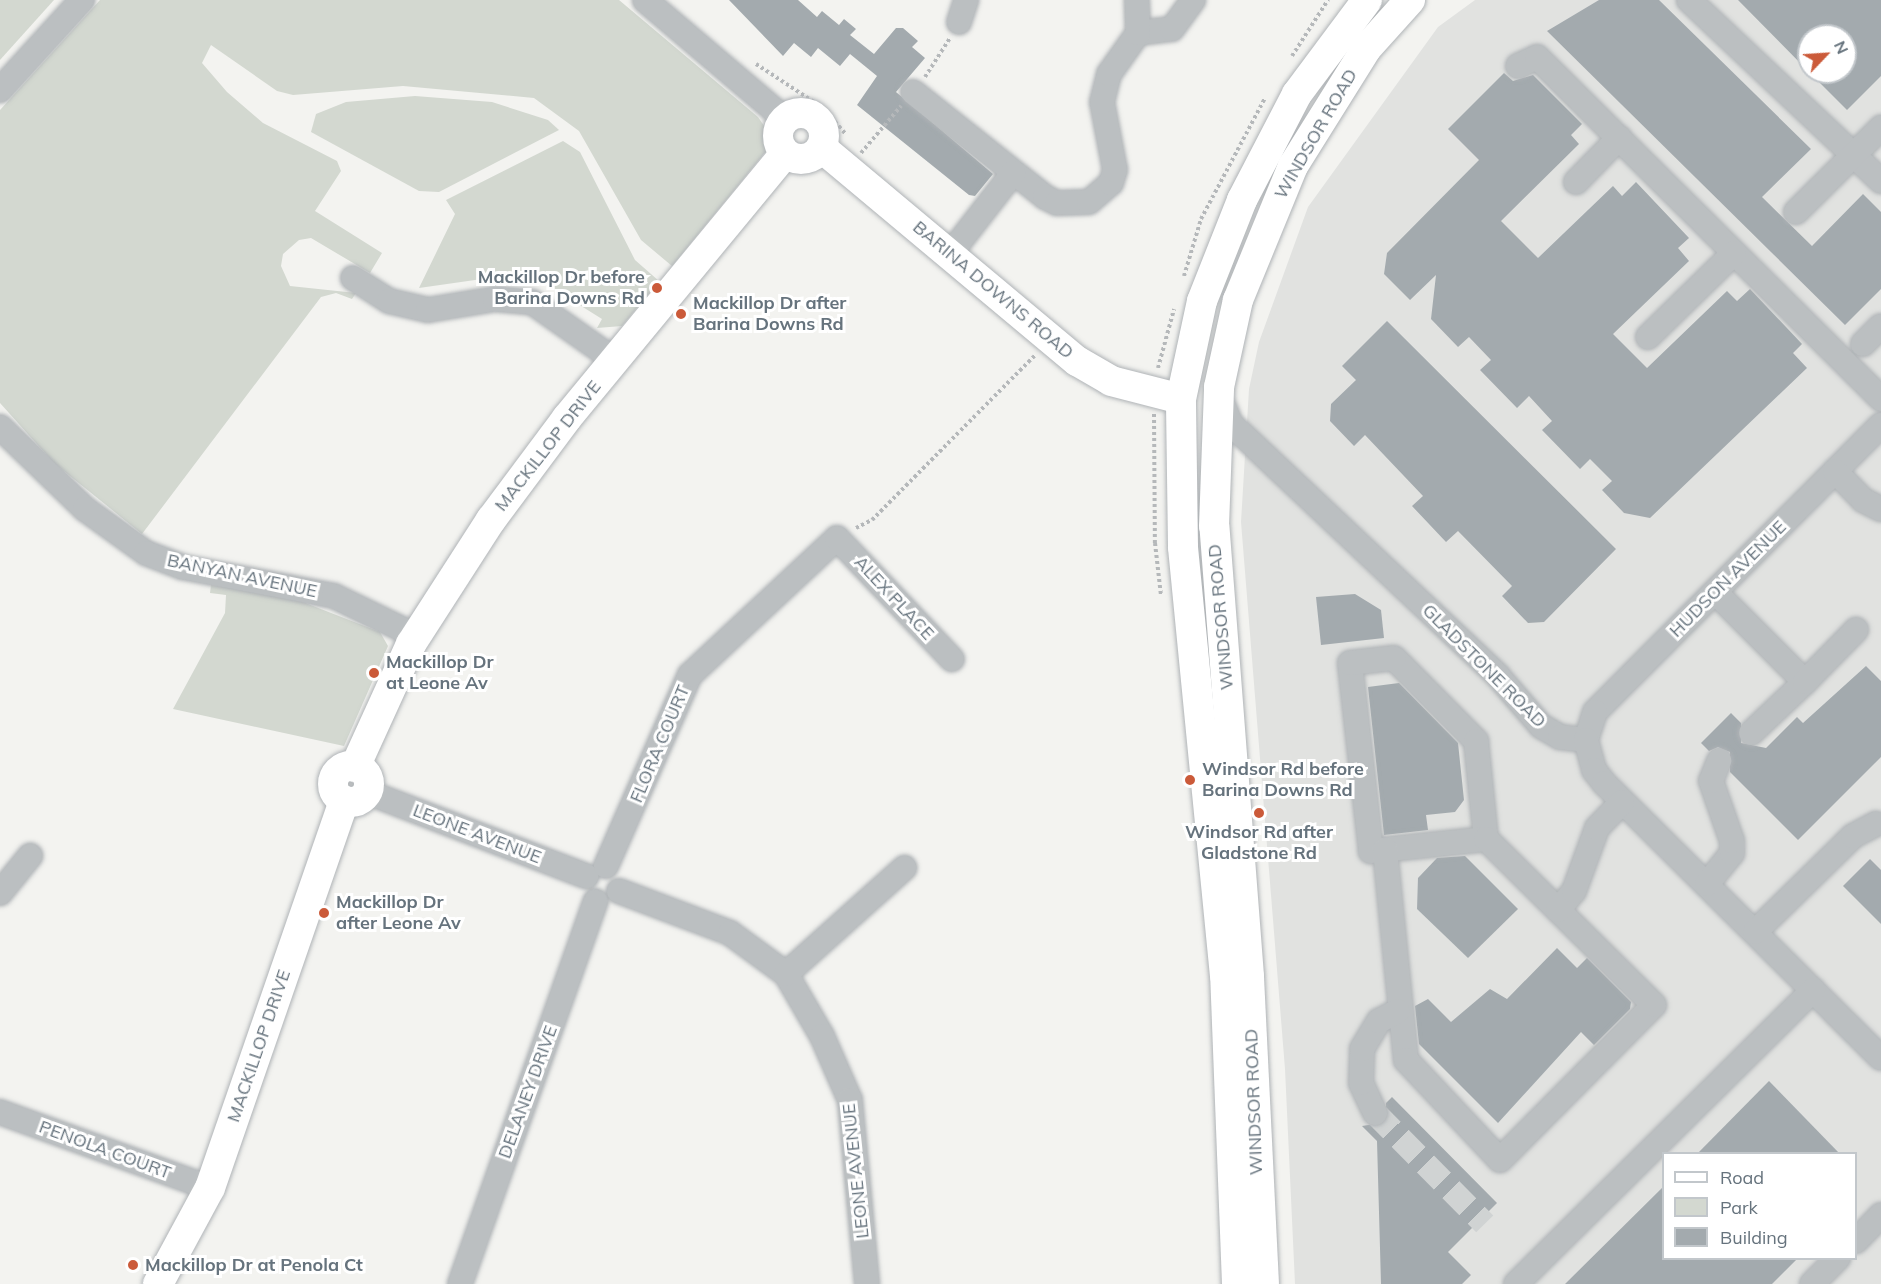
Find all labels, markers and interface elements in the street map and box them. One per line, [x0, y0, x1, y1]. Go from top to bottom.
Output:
north arrow [1797, 24, 1857, 84]
text: N [1830, 38, 1853, 57]
street label: WINDSOR ROAD [1270, 65, 1362, 203]
street label: BARINA DOWNS ROAD [908, 216, 1078, 364]
place label: Mackillop Dr before Barina Downs Rd [478, 267, 645, 310]
marker: Mackillop Dr before Barina Downs Rd [650, 281, 664, 295]
place label: Mackillop Dr after Barina Downs Rd [693, 293, 846, 336]
marker: Mackillop Dr after Barina Downs Rd [674, 307, 688, 321]
street label: MACKILLOP DRIVE [490, 376, 606, 516]
street label: HUDSON AVENUE [1665, 516, 1791, 642]
street label: WINDSOR ROAD [1204, 543, 1238, 691]
street label: BANYAN AVENUE [165, 550, 319, 602]
street label: ALEX PLACE [850, 552, 938, 644]
street label: GLADSTONE ROAD [1418, 600, 1550, 732]
place label: Mackillop Dr at Leone Av [386, 652, 493, 694]
marker: Mackillop Dr at Leone Av [367, 666, 381, 680]
street label: FLORA COURT [626, 682, 694, 806]
place label: Windsor Rd before Barina Downs Rd [1202, 759, 1364, 802]
marker: Windsor Rd before Barina Downs Rd [1183, 773, 1197, 787]
street label: LEONE AVENUE [410, 800, 544, 868]
marker: Windsor Rd after Gladstone Rd [1252, 806, 1266, 820]
place label: Windsor Rd after Gladstone Rd [1185, 822, 1333, 864]
place label: Mackillop Dr after Leone Av [336, 892, 461, 934]
marker: Mackillop Dr after Leone Av [317, 906, 331, 920]
street label: MACKILLOP DRIVE [223, 967, 295, 1125]
street label: DELANEY DRIVE [494, 1023, 562, 1161]
street label: WINDSOR ROAD [1241, 1028, 1267, 1176]
street label: LEONE AVENUE [838, 1102, 874, 1240]
street label: PENOLA COURT [36, 1116, 174, 1184]
legend [1662, 1152, 1857, 1260]
text: Road [1720, 1166, 1764, 1189]
text: Park [1720, 1196, 1758, 1219]
text: Building [1720, 1226, 1788, 1249]
place label: Mackillop Dr at Penola Ct [145, 1254, 363, 1276]
marker: Mackillop Dr at Penola Ct [126, 1258, 140, 1272]

